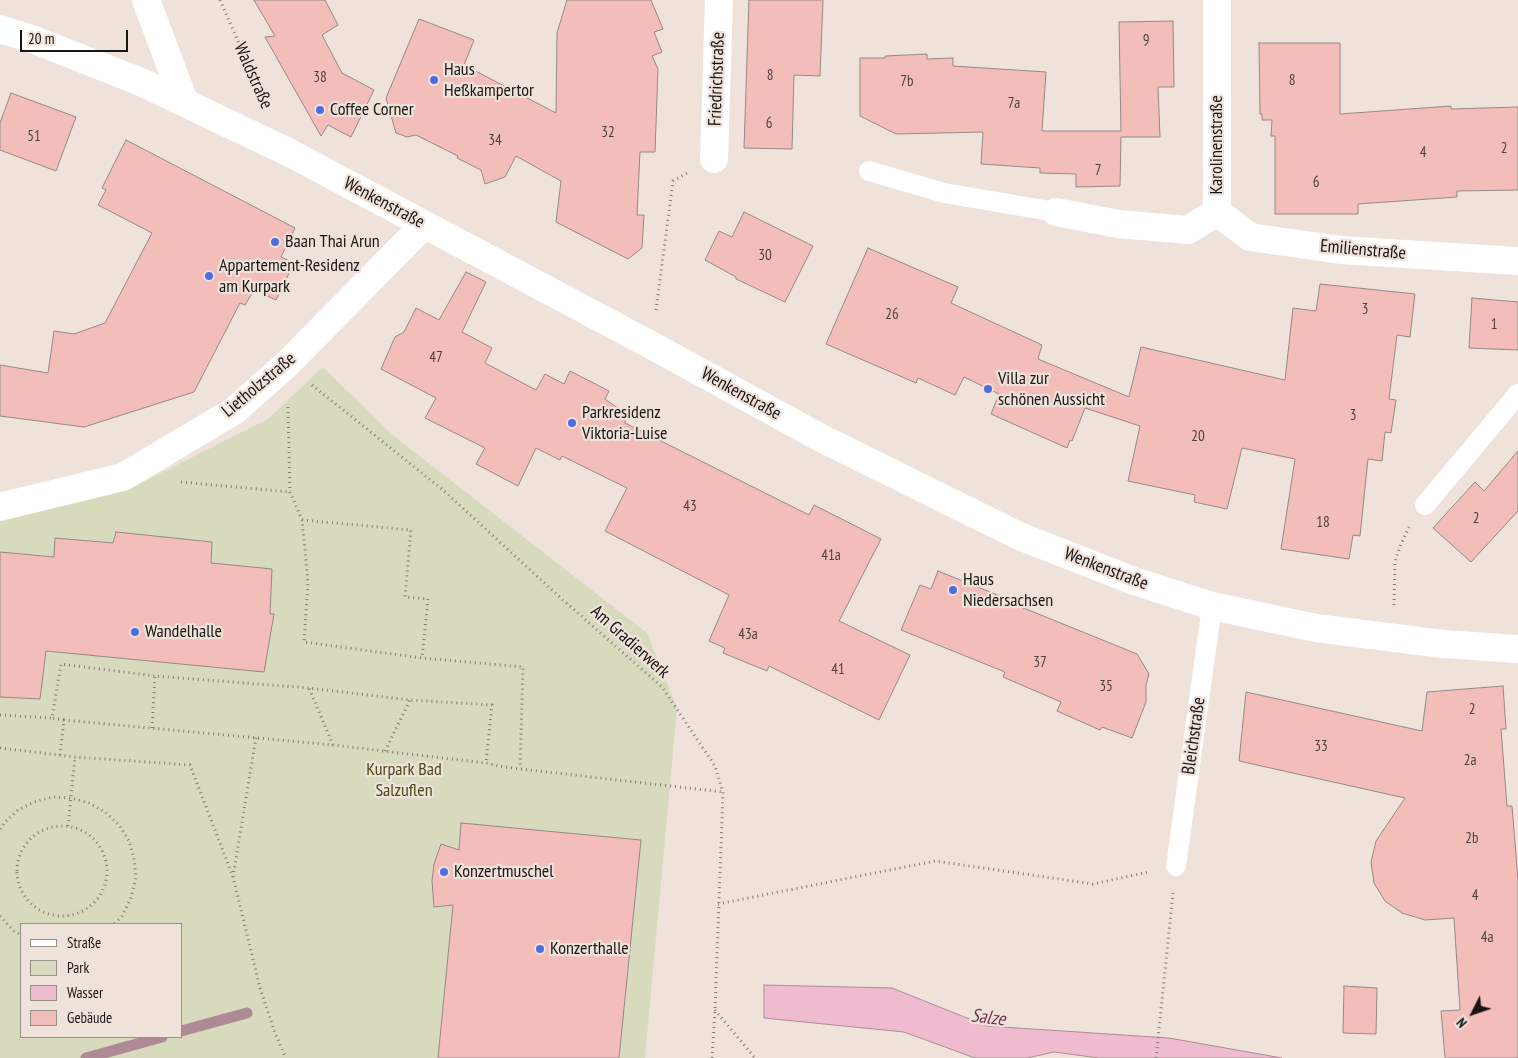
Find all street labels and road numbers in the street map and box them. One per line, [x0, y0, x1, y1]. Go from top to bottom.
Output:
street label: Friedrichstraße [705, 32, 729, 126]
street label: Waldstraße [229, 40, 277, 112]
street label: Karolinenstraße [1206, 95, 1228, 195]
street label: Wenkenstraße [340, 173, 428, 233]
street label: Emilienstraße [1319, 235, 1407, 265]
street label: Lietholzstraße [218, 348, 300, 422]
street label: Wenkenstraße [697, 363, 785, 425]
street label: Wenkenstraße [1061, 543, 1151, 595]
street label: Am Gradierwerk [586, 601, 674, 683]
street label: Bleichstraße [1178, 696, 1210, 776]

